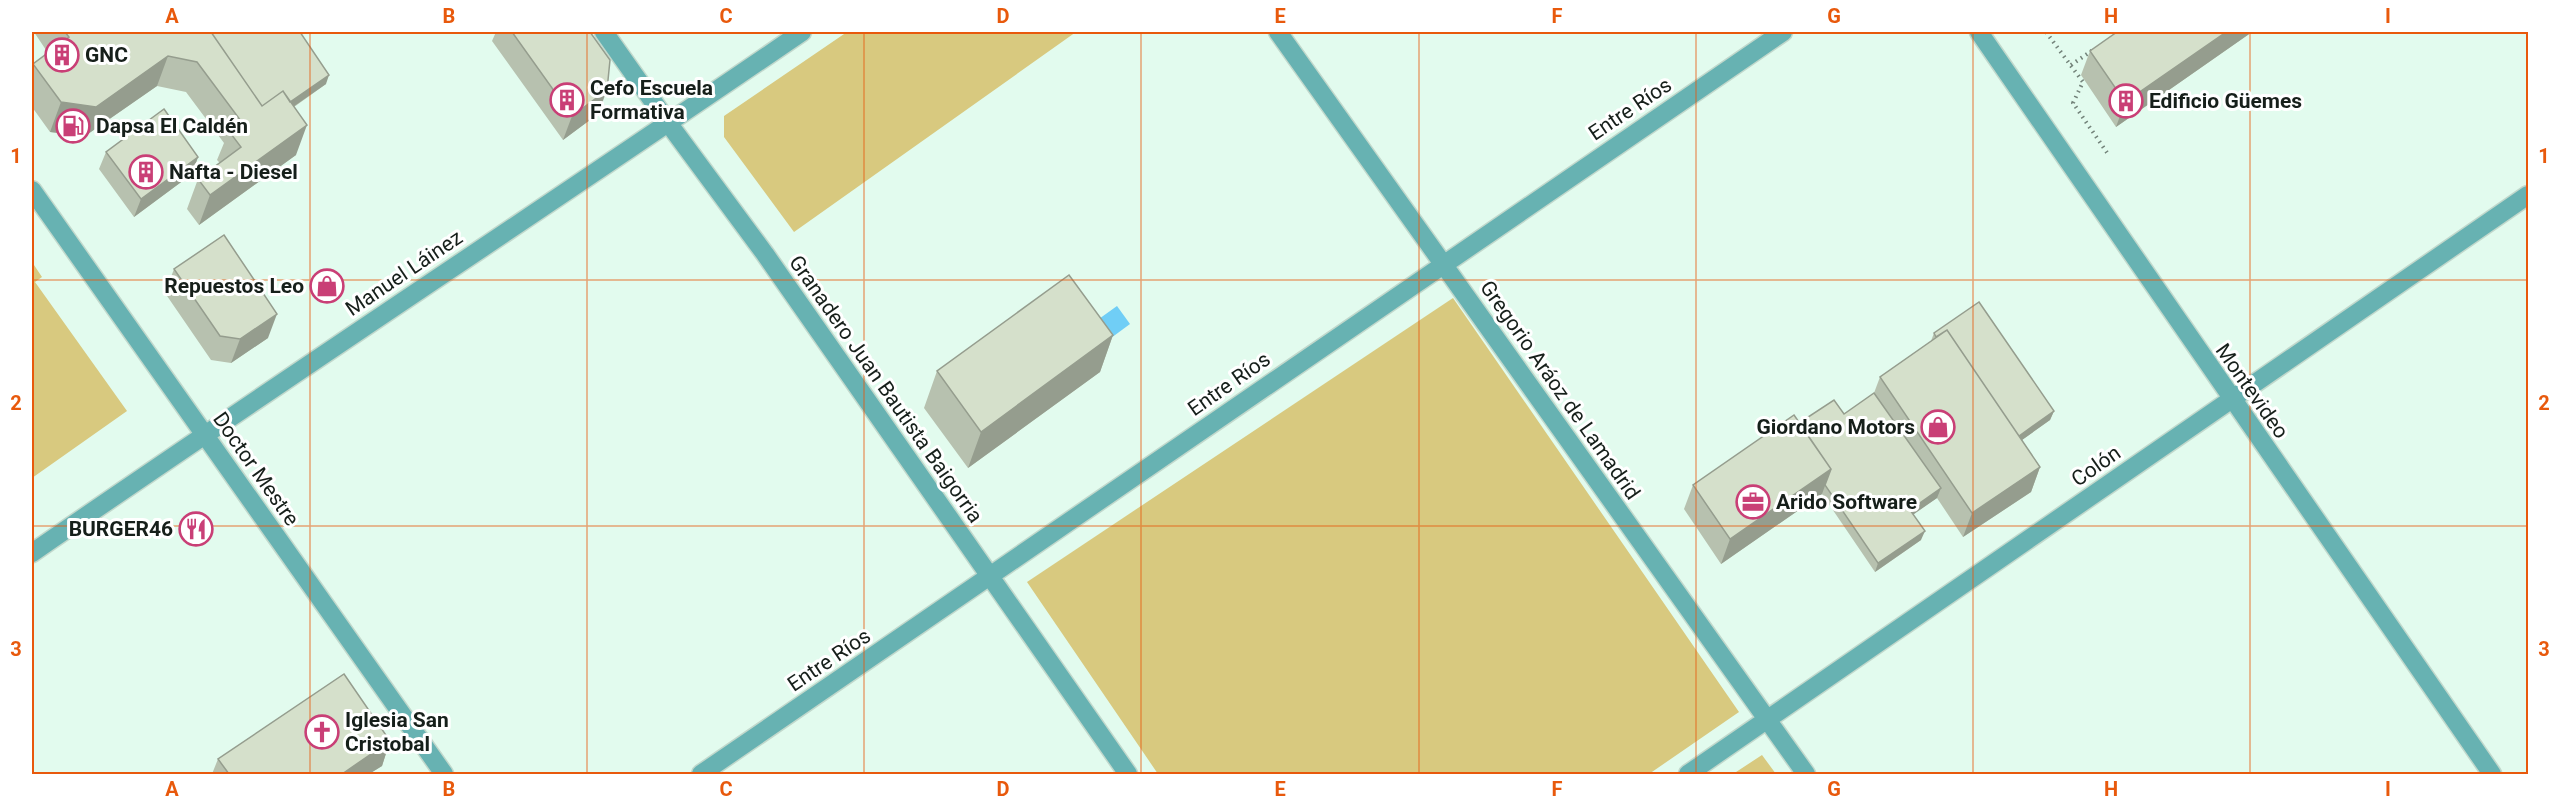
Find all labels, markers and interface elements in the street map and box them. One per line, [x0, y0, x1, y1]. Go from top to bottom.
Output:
text: A [165, 4, 179, 28]
text: B [443, 4, 455, 28]
text: C [719, 4, 733, 28]
text: D [997, 4, 1010, 28]
text: E [1274, 4, 1286, 28]
text: F [1552, 4, 1563, 28]
text: G [1827, 4, 1841, 28]
text: H [2104, 4, 2118, 28]
text: I [2385, 4, 2391, 28]
building icon: GNC [44, 37, 80, 73]
place label: GNC [85, 43, 128, 67]
street label: Entre Ríos [1584, 73, 1676, 145]
place label: Cefo Escuela Formativa [590, 76, 713, 124]
building icon: Cefo Escuela Formativa [549, 82, 585, 118]
building icon: Edificio Güemes [2108, 83, 2144, 119]
place label: Edificio Güemes [2149, 89, 2302, 113]
fuel station icon: Dapsa El Caldén [55, 108, 91, 144]
place label: Dapsa El Caldén [96, 114, 248, 138]
text: 1 [10, 144, 22, 168]
text: 1 [2538, 144, 2550, 168]
building icon: Nafta - Diesel [128, 154, 164, 190]
place label: Nafta - Diesel [169, 160, 298, 184]
street label: Manuel Láinez [341, 225, 467, 321]
street label: Granadero Juan Bautista Baigorria [784, 251, 988, 527]
shop icon: Repuestos Leo [309, 268, 345, 304]
place label: Repuestos Leo [164, 274, 304, 298]
street label: Gregorio Aráoz de Lamadrid [1475, 276, 1645, 504]
street label: Montevideo [2211, 339, 2293, 443]
street label: Entre Ríos [1183, 347, 1275, 421]
text: 2 [10, 391, 22, 415]
text: 2 [2538, 391, 2550, 415]
street label: Doctor Mestre [208, 408, 304, 530]
shop icon: Giordano Motors [1920, 409, 1956, 445]
place label: Giordano Motors [1756, 415, 1915, 439]
street label: Colón [2067, 441, 2125, 491]
office icon: Arido Software [1735, 484, 1771, 520]
place label: Arido Software [1776, 490, 1917, 514]
restaurant icon: BURGER46 [178, 511, 214, 547]
place label: BURGER46 [69, 517, 173, 541]
street label: Entre Ríos [783, 624, 875, 696]
text: 3 [10, 637, 22, 661]
text: 3 [2538, 637, 2550, 661]
place label: Iglesia San Cristobal [345, 708, 449, 756]
church icon: Iglesia San Cristobal [304, 714, 340, 750]
text: A [165, 777, 179, 801]
text: B [443, 777, 455, 801]
text: C [719, 777, 733, 801]
text: D [997, 777, 1010, 801]
text: E [1274, 777, 1286, 801]
text: F [1552, 777, 1563, 801]
text: G [1827, 777, 1841, 801]
text: H [2104, 777, 2118, 801]
text: I [2385, 777, 2391, 801]

